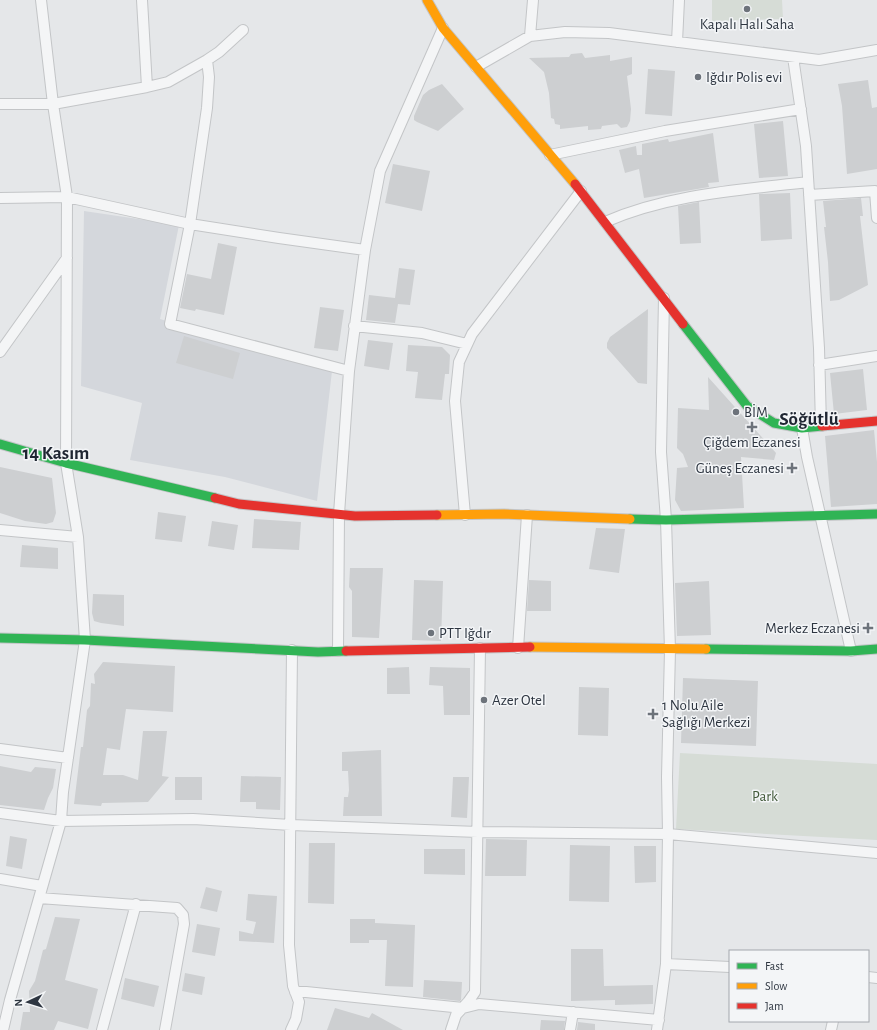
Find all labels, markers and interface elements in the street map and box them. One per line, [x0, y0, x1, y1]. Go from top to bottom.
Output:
marker: Kapalı Halı Saha [742, 4, 752, 14]
place label: Kapalı Halı Saha [700, 17, 794, 32]
place label: Iğdır Polis evi [706, 70, 782, 85]
marker: Iğdır Polis evi [693, 72, 703, 82]
place label: BİM [744, 403, 768, 420]
marker: BİM [731, 407, 741, 417]
district label: Söğütlü [779, 410, 839, 429]
marker: Çiğdem Eczanesi [747, 422, 757, 432]
place label: Çiğdem Eczanesi [703, 435, 801, 450]
district label: 14 Kasım [23, 444, 89, 463]
place label: Güneş Eczanesi [696, 461, 784, 476]
marker: Güneş Eczanesi [787, 463, 797, 473]
place label: Merkez Eczanesi [765, 621, 860, 636]
marker: Merkez Eczanesi [863, 623, 873, 633]
place label: PTT Iğdır [439, 626, 491, 641]
marker: PTT Iğdır [426, 628, 436, 638]
place label: Azer Otel [492, 693, 546, 708]
marker: Azer Otel [479, 695, 489, 705]
place label: 1 Nolu Aile Sağlığı Merkezi [662, 698, 750, 730]
marker: 1 Nolu Aile Sağlığı Merkezi [647, 708, 659, 720]
park label: Park [752, 789, 778, 804]
legend [729, 950, 869, 1022]
text: Fast [765, 960, 784, 972]
text: Slow [765, 980, 787, 992]
north arrow [8, 982, 48, 1022]
text: N [13, 998, 24, 1007]
text: Jam [765, 1000, 784, 1012]

